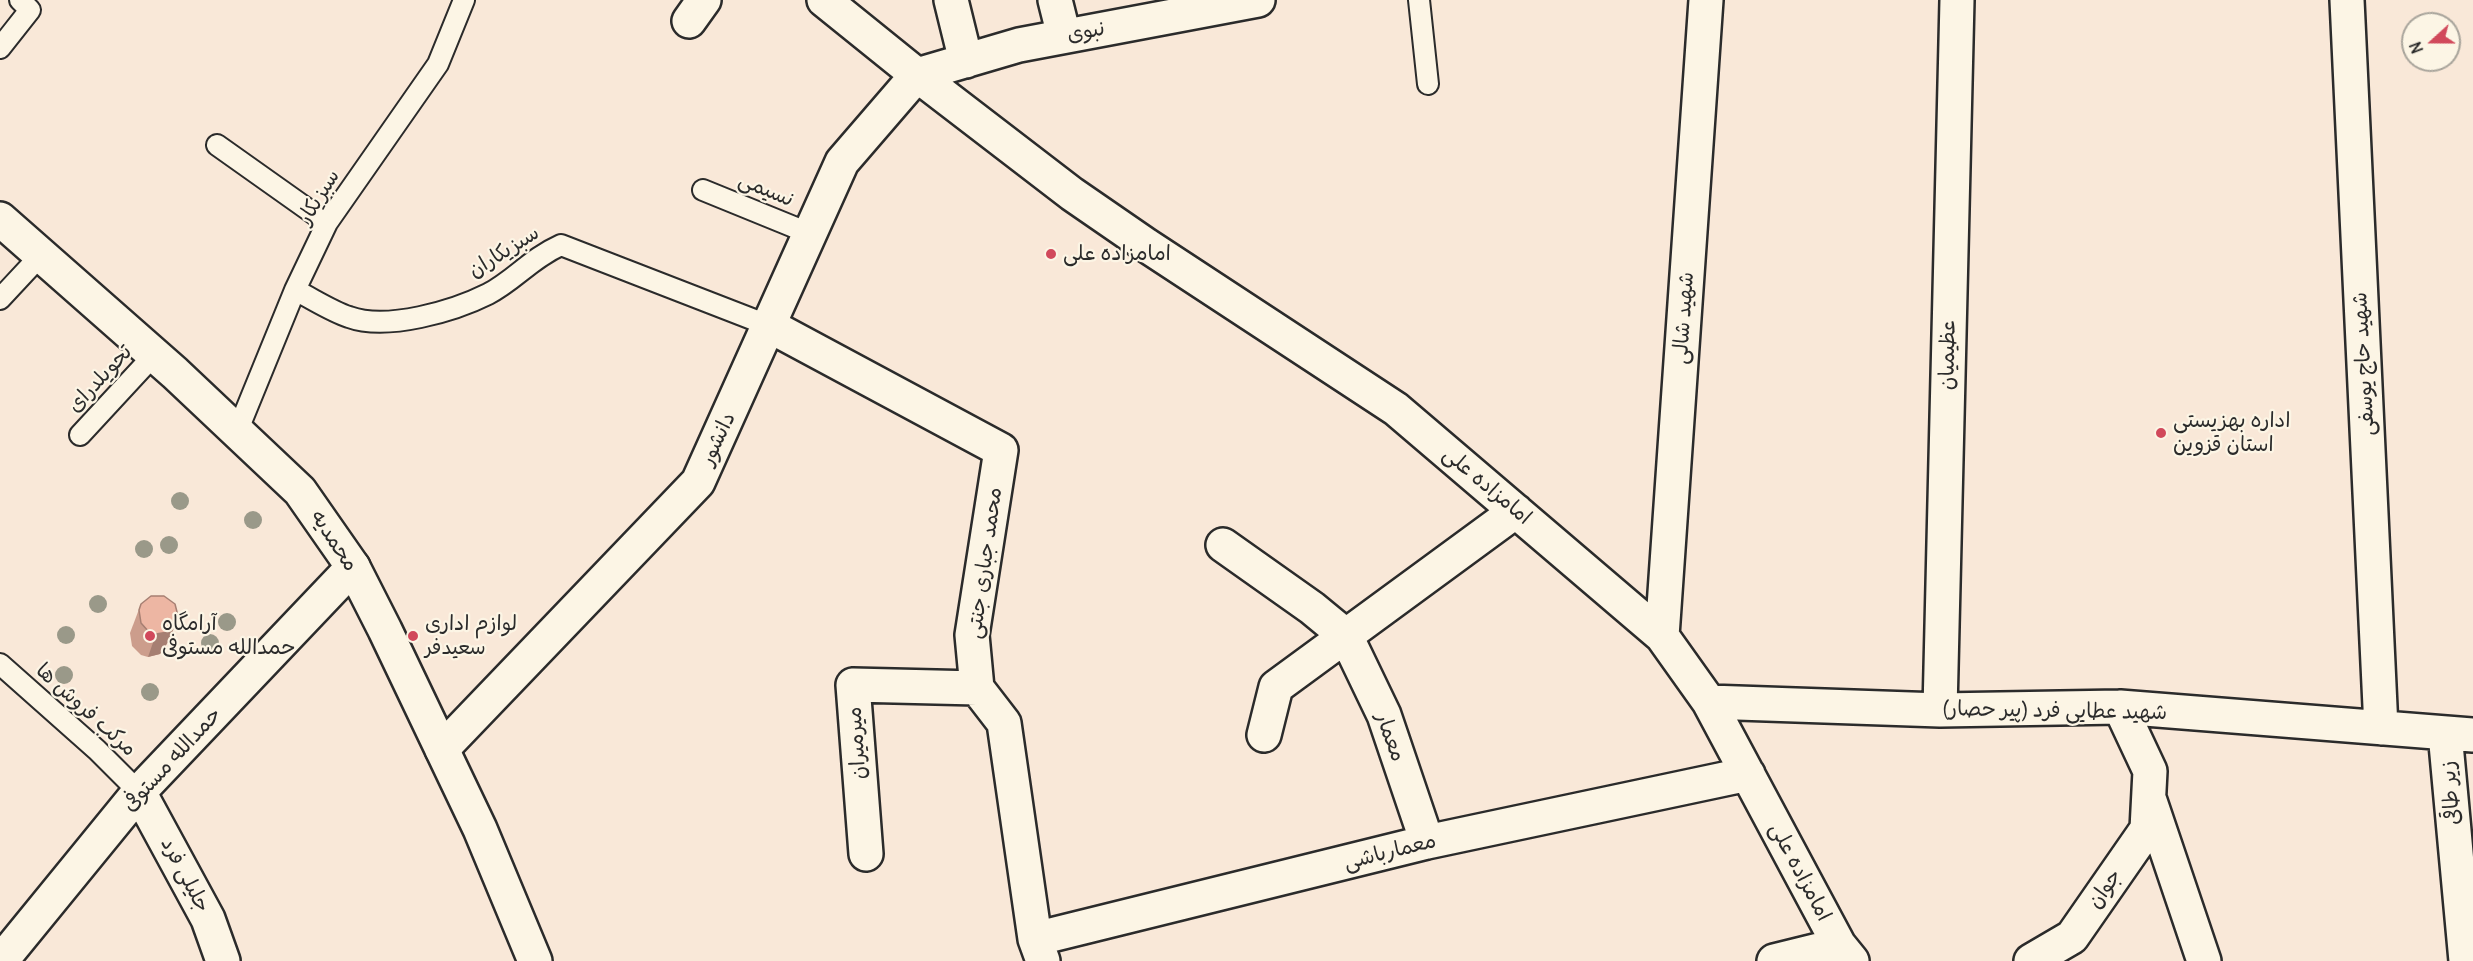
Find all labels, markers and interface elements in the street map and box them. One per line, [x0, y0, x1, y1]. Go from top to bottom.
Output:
north arrow [2401, 12, 2461, 72]
street label: نبوی [1065, 16, 1107, 48]
text: N [2405, 39, 2427, 56]
street label: سبزیکار [292, 165, 346, 229]
street label: نسیمی [735, 167, 797, 213]
street label: سبزیکاران [464, 220, 544, 284]
place label: امامزاده علی [1063, 241, 1171, 267]
marker: امامزاده علی [1044, 247, 1058, 261]
street label: شهید شالی [1668, 271, 1700, 365]
street label: شهید حاج یوسفی [2348, 291, 2380, 437]
street label: عظیمیان [1935, 320, 1961, 390]
street label: تحویلدرای [62, 340, 138, 418]
street label: دانشور [695, 408, 741, 470]
place label: اداره بهزیستی استان قزوین [2173, 408, 2291, 458]
marker: اداره بهزیستی استان قزوین [2154, 426, 2168, 440]
street label: امامزاده علی [1438, 442, 1536, 530]
street label: محمد جباری جنتی [962, 486, 1008, 640]
street label: محمدیه [305, 506, 363, 576]
place label: آرامگاه حمدالله مستوفی [162, 611, 295, 661]
place label: لوازم ادارى سعيدفر [425, 611, 517, 661]
marker: آرامگاه حمدالله مستوفی [143, 629, 157, 643]
marker: لوازم ادارى سعيدفر [406, 629, 420, 643]
street label: مرکب فروش ها [30, 658, 142, 762]
street label: شهید عطایی فرد (پیر حصار) [1943, 696, 2167, 726]
street label: حمدالله مستوفی [118, 703, 226, 817]
street label: میرمیران [842, 706, 872, 780]
street label: معمار [1369, 709, 1411, 765]
street label: زیر طاقی [2436, 760, 2466, 826]
street label: امامزاده علی [1764, 818, 1836, 926]
street label: معمارباشی [1341, 828, 1439, 876]
street label: جلیلی فرد [155, 833, 215, 917]
street label: جوان [2083, 864, 2127, 914]

